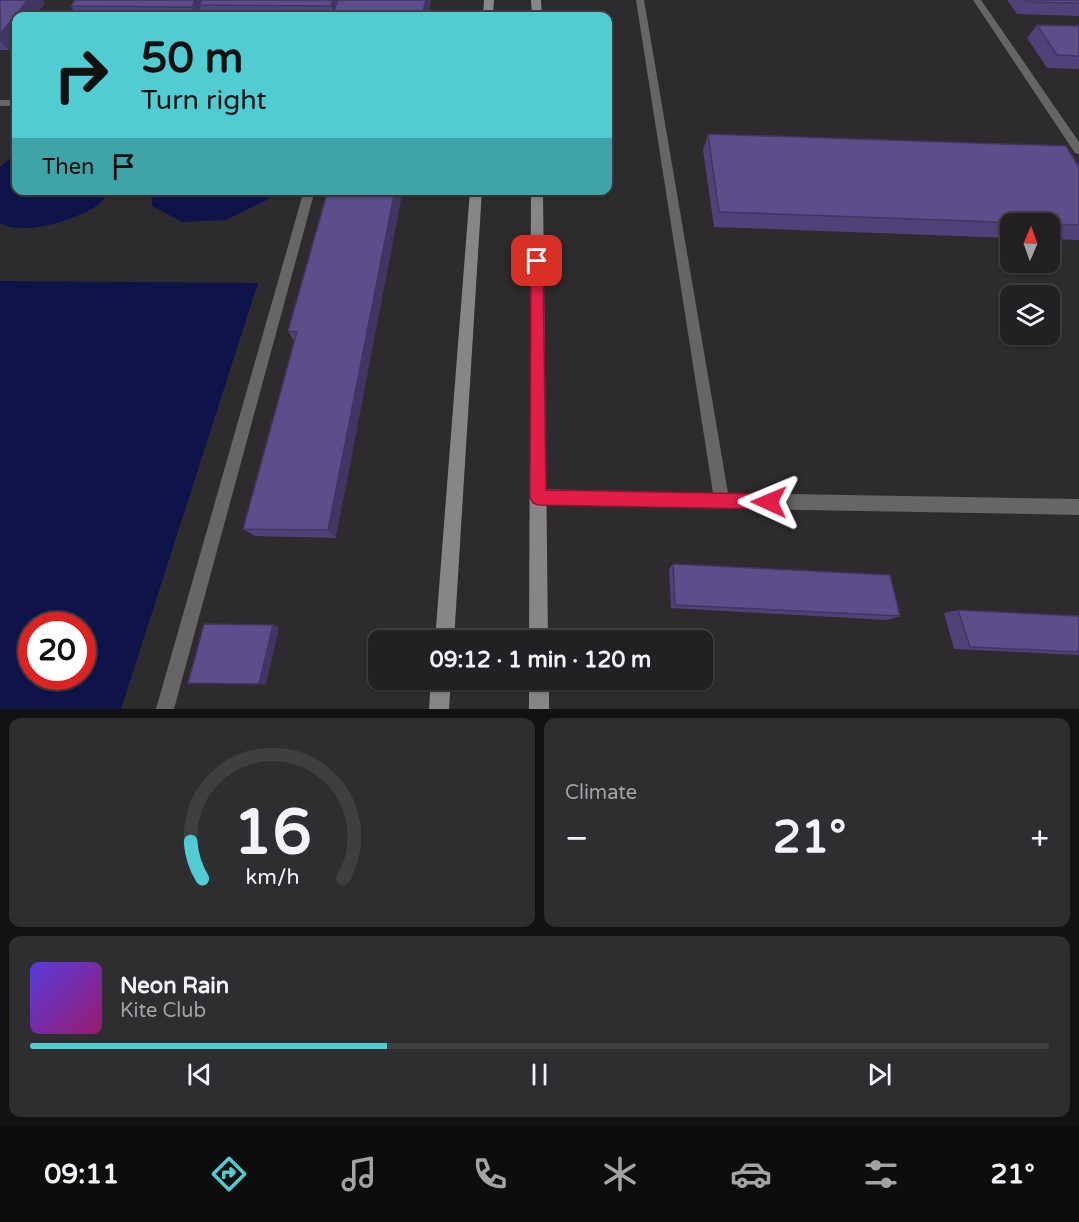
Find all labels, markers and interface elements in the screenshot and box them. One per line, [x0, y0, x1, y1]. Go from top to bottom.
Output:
text: 50 m [141, 33, 243, 84]
icon: right [42, 36, 120, 114]
text: Turn right [141, 84, 267, 117]
icon: arrive [107, 150, 140, 183]
text: Then [42, 154, 95, 180]
north arrow [1000, 213, 1060, 273]
map controls [1000, 213, 1060, 345]
pin [511, 235, 562, 286]
icon: arrive [520, 244, 553, 277]
button: layers [1000, 285, 1060, 345]
position arrow [737, 470, 801, 534]
speed limit sign: 20 [18, 612, 96, 690]
text: 09:12 · 1 min · 120 m [430, 647, 651, 673]
text: Climate [565, 781, 637, 805]
text: 16 [233, 796, 311, 871]
text: 21° [773, 811, 846, 865]
text: − [565, 819, 589, 858]
text: + [1030, 819, 1049, 858]
text: km/h [245, 865, 299, 891]
text: Neon Rain [120, 973, 229, 999]
text: Kite Club [120, 999, 206, 1023]
icon: previous [183, 1058, 216, 1091]
icon: pause [523, 1058, 556, 1091]
icon: next [863, 1058, 896, 1091]
icon: directions [208, 1153, 250, 1195]
icon: music [338, 1153, 380, 1195]
icon: phone [469, 1153, 511, 1195]
icon: climate [599, 1153, 641, 1195]
icon: car [730, 1153, 772, 1195]
icon: filters [860, 1153, 902, 1195]
text: 09:11 [44, 1158, 119, 1191]
text: 21° [991, 1158, 1035, 1191]

